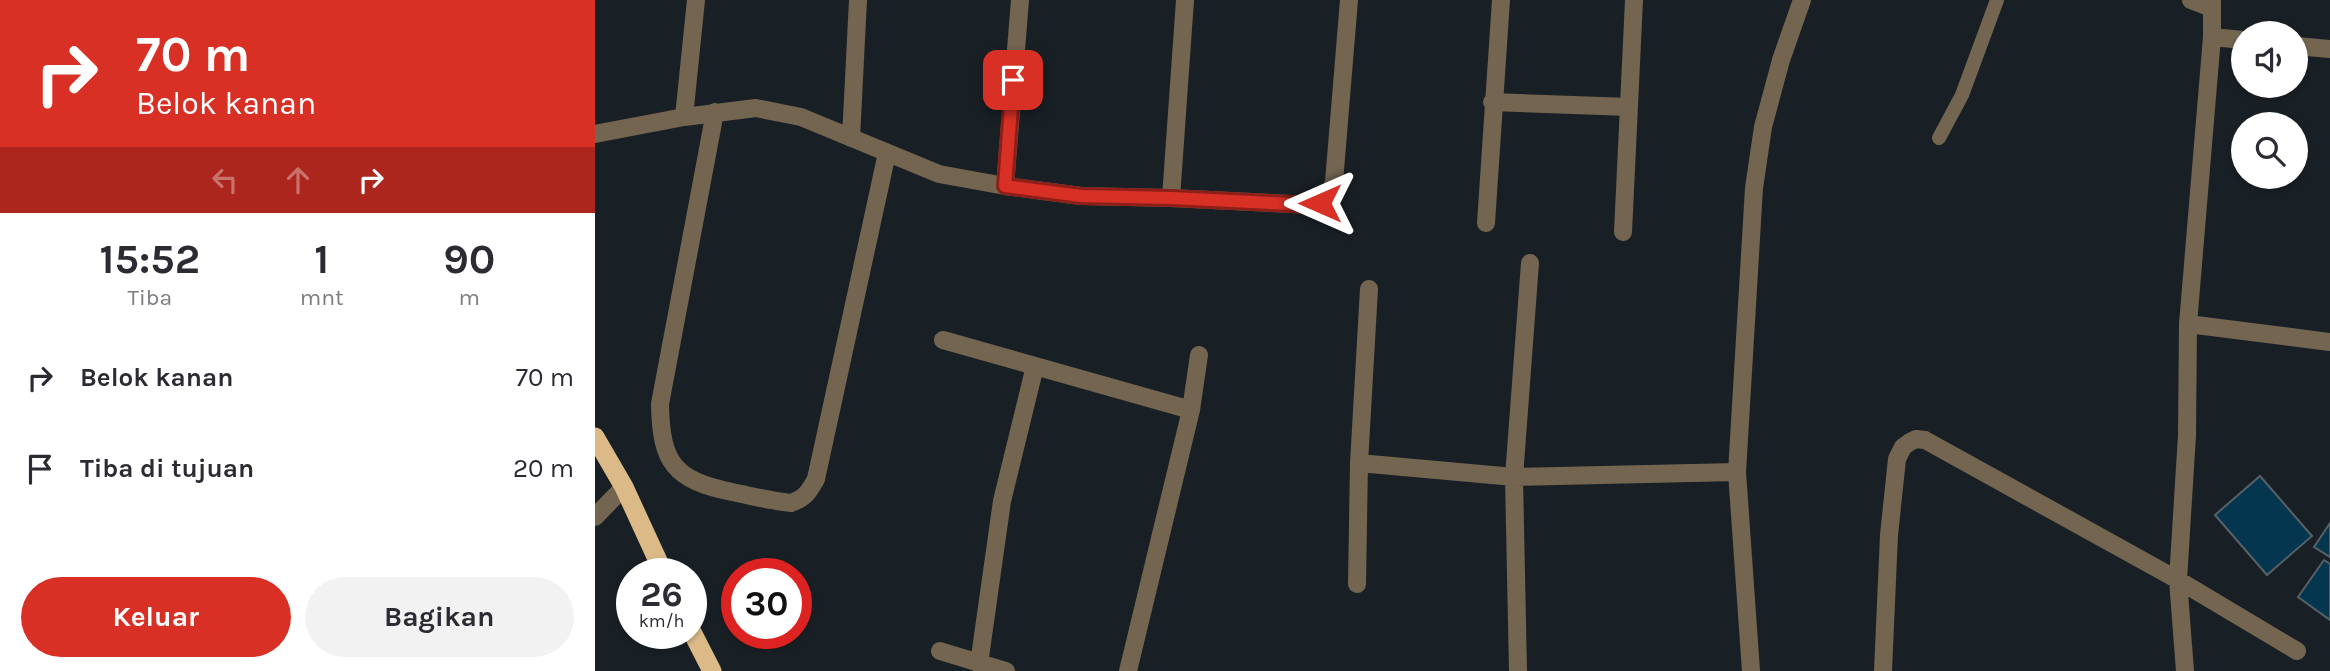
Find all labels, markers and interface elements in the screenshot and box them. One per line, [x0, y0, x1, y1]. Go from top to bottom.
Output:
map controls [2231, 21, 2308, 189]
button: sound [2231, 21, 2308, 98]
text: 70 m [136, 26, 250, 83]
icon: right [21, 28, 112, 119]
pin [983, 50, 1043, 110]
icon: arrive [994, 61, 1032, 99]
text: Belok kanan [136, 85, 316, 122]
button: search [2231, 112, 2308, 189]
icon: left [206, 161, 244, 199]
icon: ahead [279, 161, 317, 199]
icon: right [352, 161, 390, 199]
position arrow [1283, 166, 1357, 240]
text: 15:52 [100, 234, 200, 284]
text: 1 [314, 234, 329, 284]
text: 90 [443, 234, 495, 284]
text: Tiba [128, 284, 172, 311]
text: mnt [300, 284, 344, 311]
text: m [459, 284, 480, 311]
icon: right [21, 359, 59, 397]
text: Belok kanan [80, 362, 233, 393]
text: 70 m [516, 362, 574, 393]
icon: arrive [21, 450, 59, 488]
text: Tiba di tujuan [80, 453, 254, 484]
text: 20 m [513, 453, 574, 484]
speed limit sign: 30 [721, 558, 812, 649]
text: 26 [640, 574, 683, 615]
button: Keluar [21, 577, 291, 657]
button: Bagikan [305, 577, 574, 657]
text: km/h [639, 610, 684, 632]

